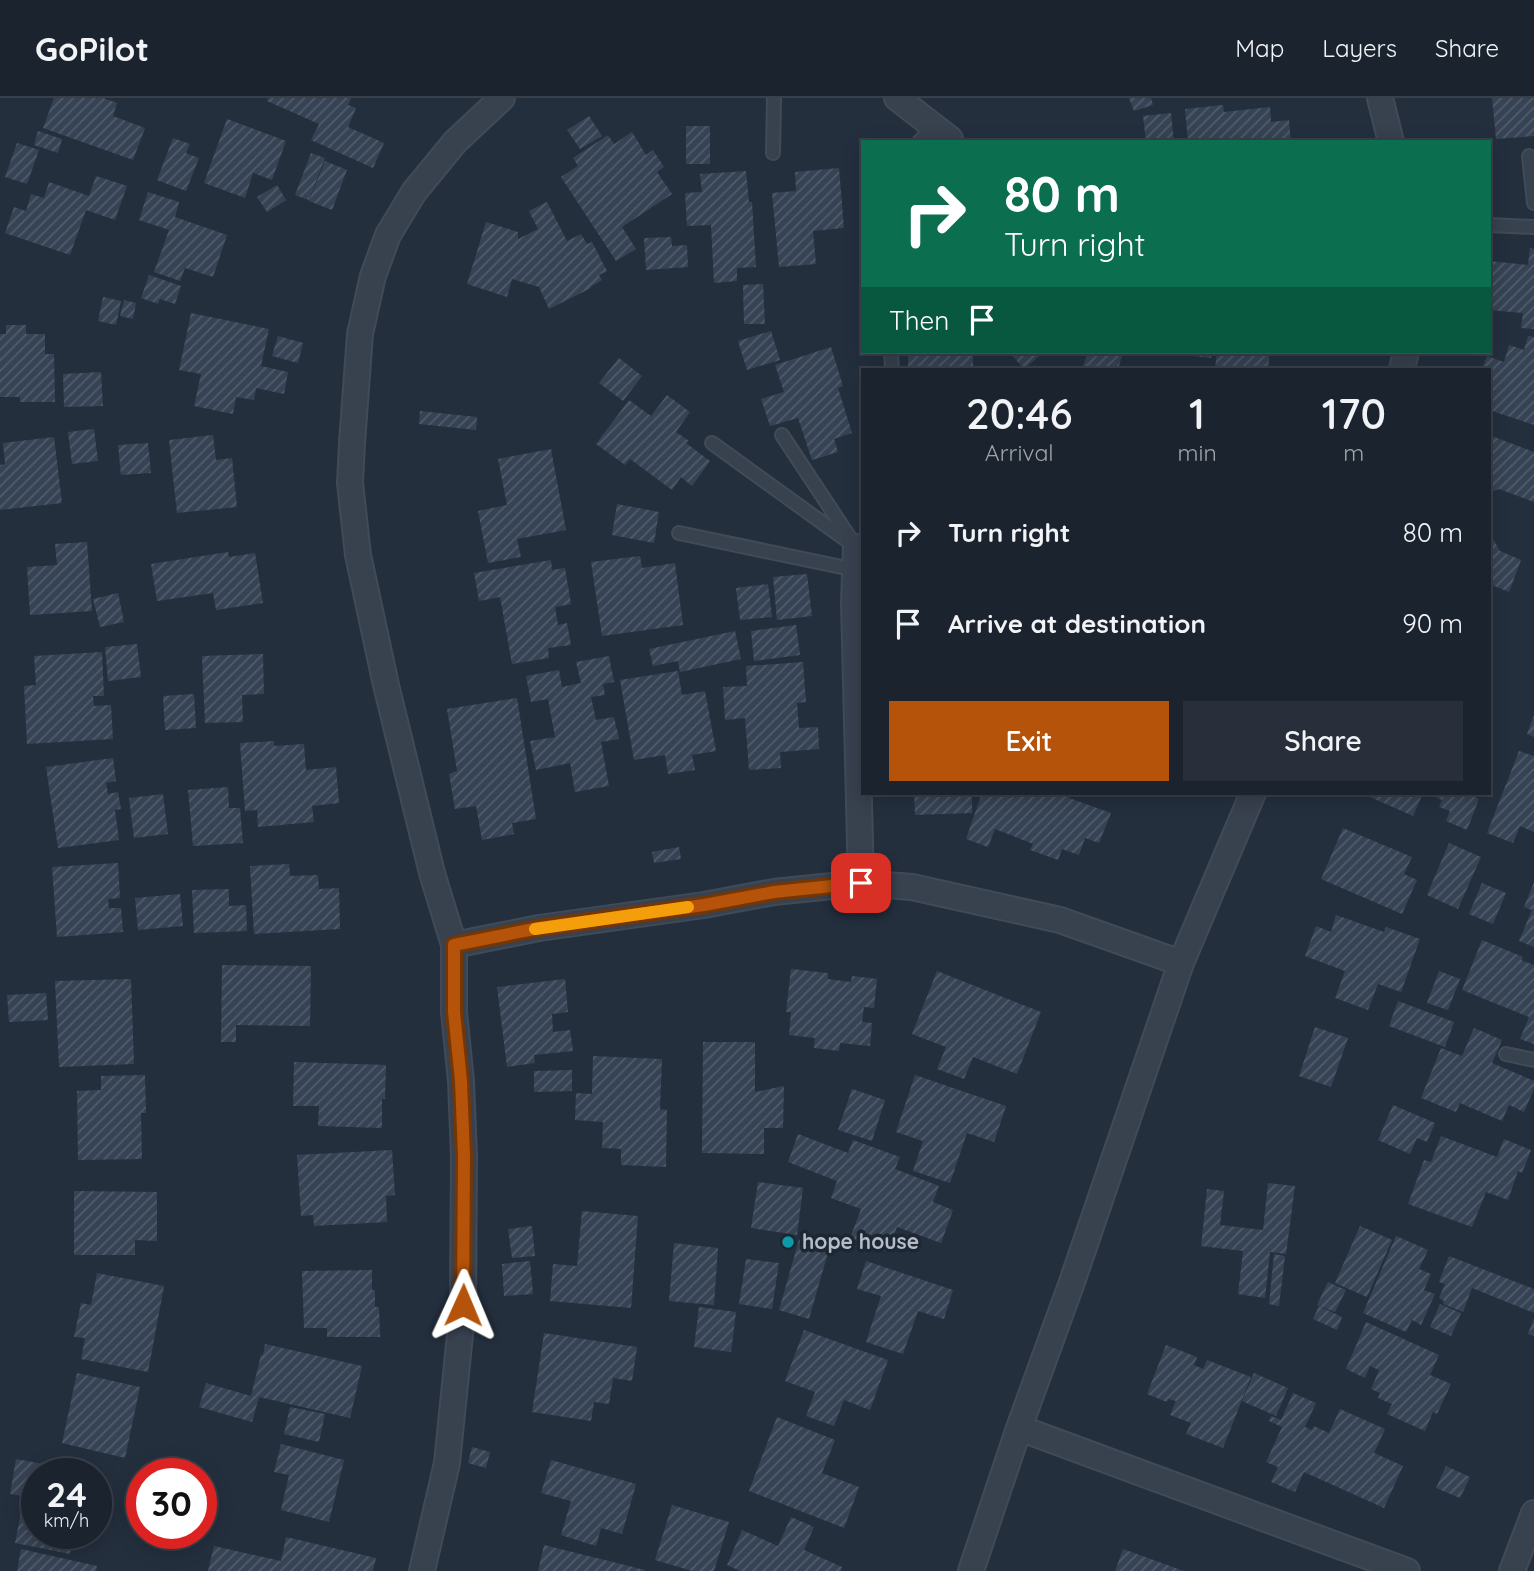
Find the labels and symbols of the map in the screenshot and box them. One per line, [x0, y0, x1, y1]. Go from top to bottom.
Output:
pin [831, 853, 891, 913]
place label: hope house [802, 1228, 919, 1254]
marker: hope house [780, 1234, 796, 1250]
position arrow [426, 1268, 500, 1342]
speed limit sign: 30 [126, 1458, 217, 1549]

